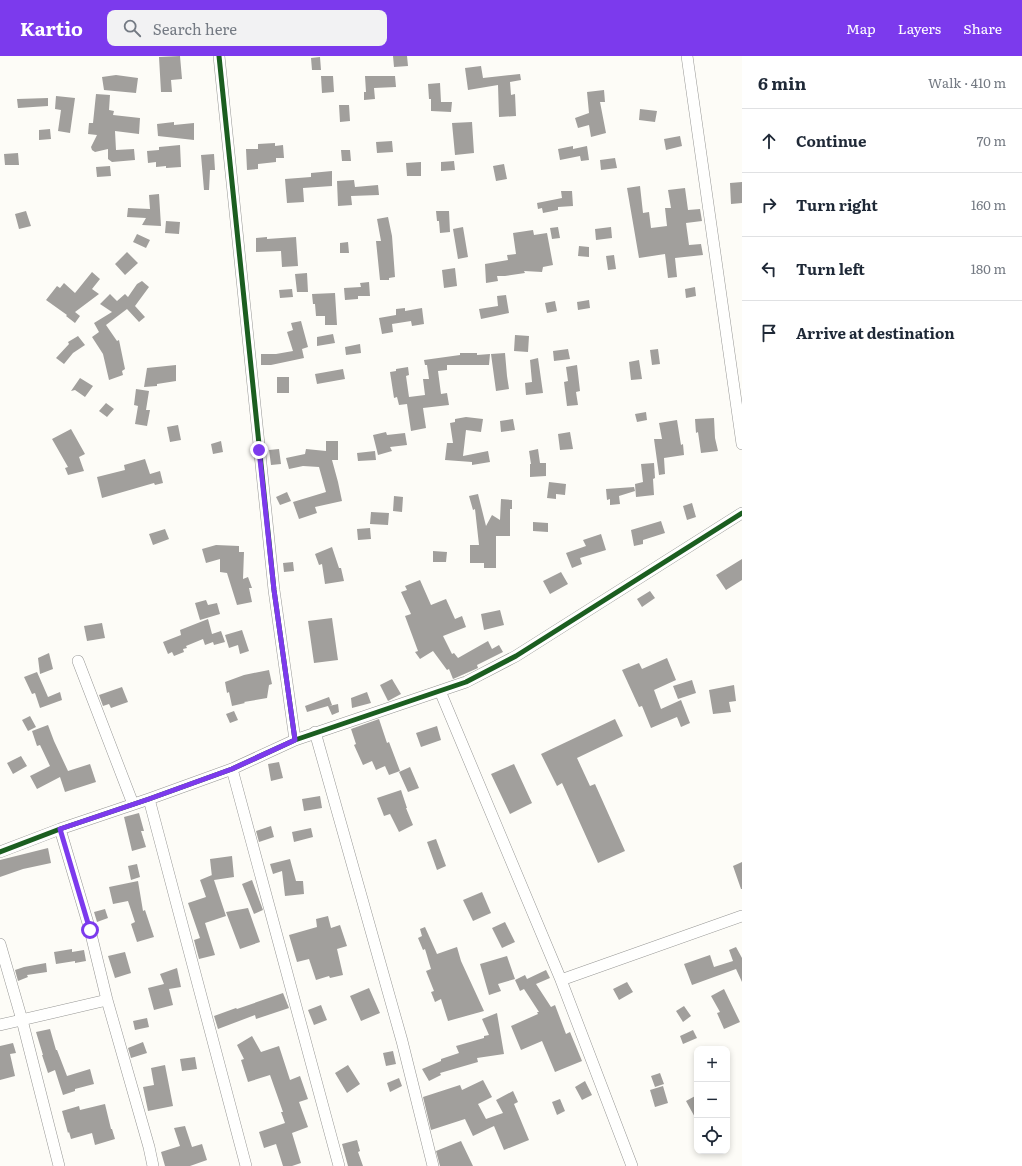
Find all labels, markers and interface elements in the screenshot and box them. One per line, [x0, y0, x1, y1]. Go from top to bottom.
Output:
search box [107, 10, 387, 46]
text: Kartio [20, 14, 83, 42]
icon: search [121, 17, 143, 39]
text: Search here [153, 17, 237, 40]
text: Map [846, 18, 876, 38]
text: Layers [898, 18, 941, 38]
text: Share [963, 18, 1002, 38]
text: 6 min [758, 70, 806, 95]
text: Walk · 410 m [928, 73, 1006, 92]
text: Continue [796, 129, 866, 152]
icon: ahead [758, 130, 780, 152]
text: 70 m [977, 131, 1006, 150]
text: Turn right [796, 193, 878, 216]
icon: right [758, 194, 780, 216]
text: 160 m [971, 195, 1006, 214]
text: Turn left [796, 257, 865, 280]
icon: left [758, 258, 780, 280]
text: 180 m [971, 259, 1006, 278]
text: Arrive at destination [796, 321, 955, 344]
icon: arrive [758, 322, 780, 344]
route end [250, 441, 268, 459]
route start [81, 921, 99, 939]
map controls [694, 1046, 730, 1154]
button: + [694, 1046, 730, 1082]
button: − [694, 1082, 730, 1118]
button: locate [694, 1118, 730, 1154]

